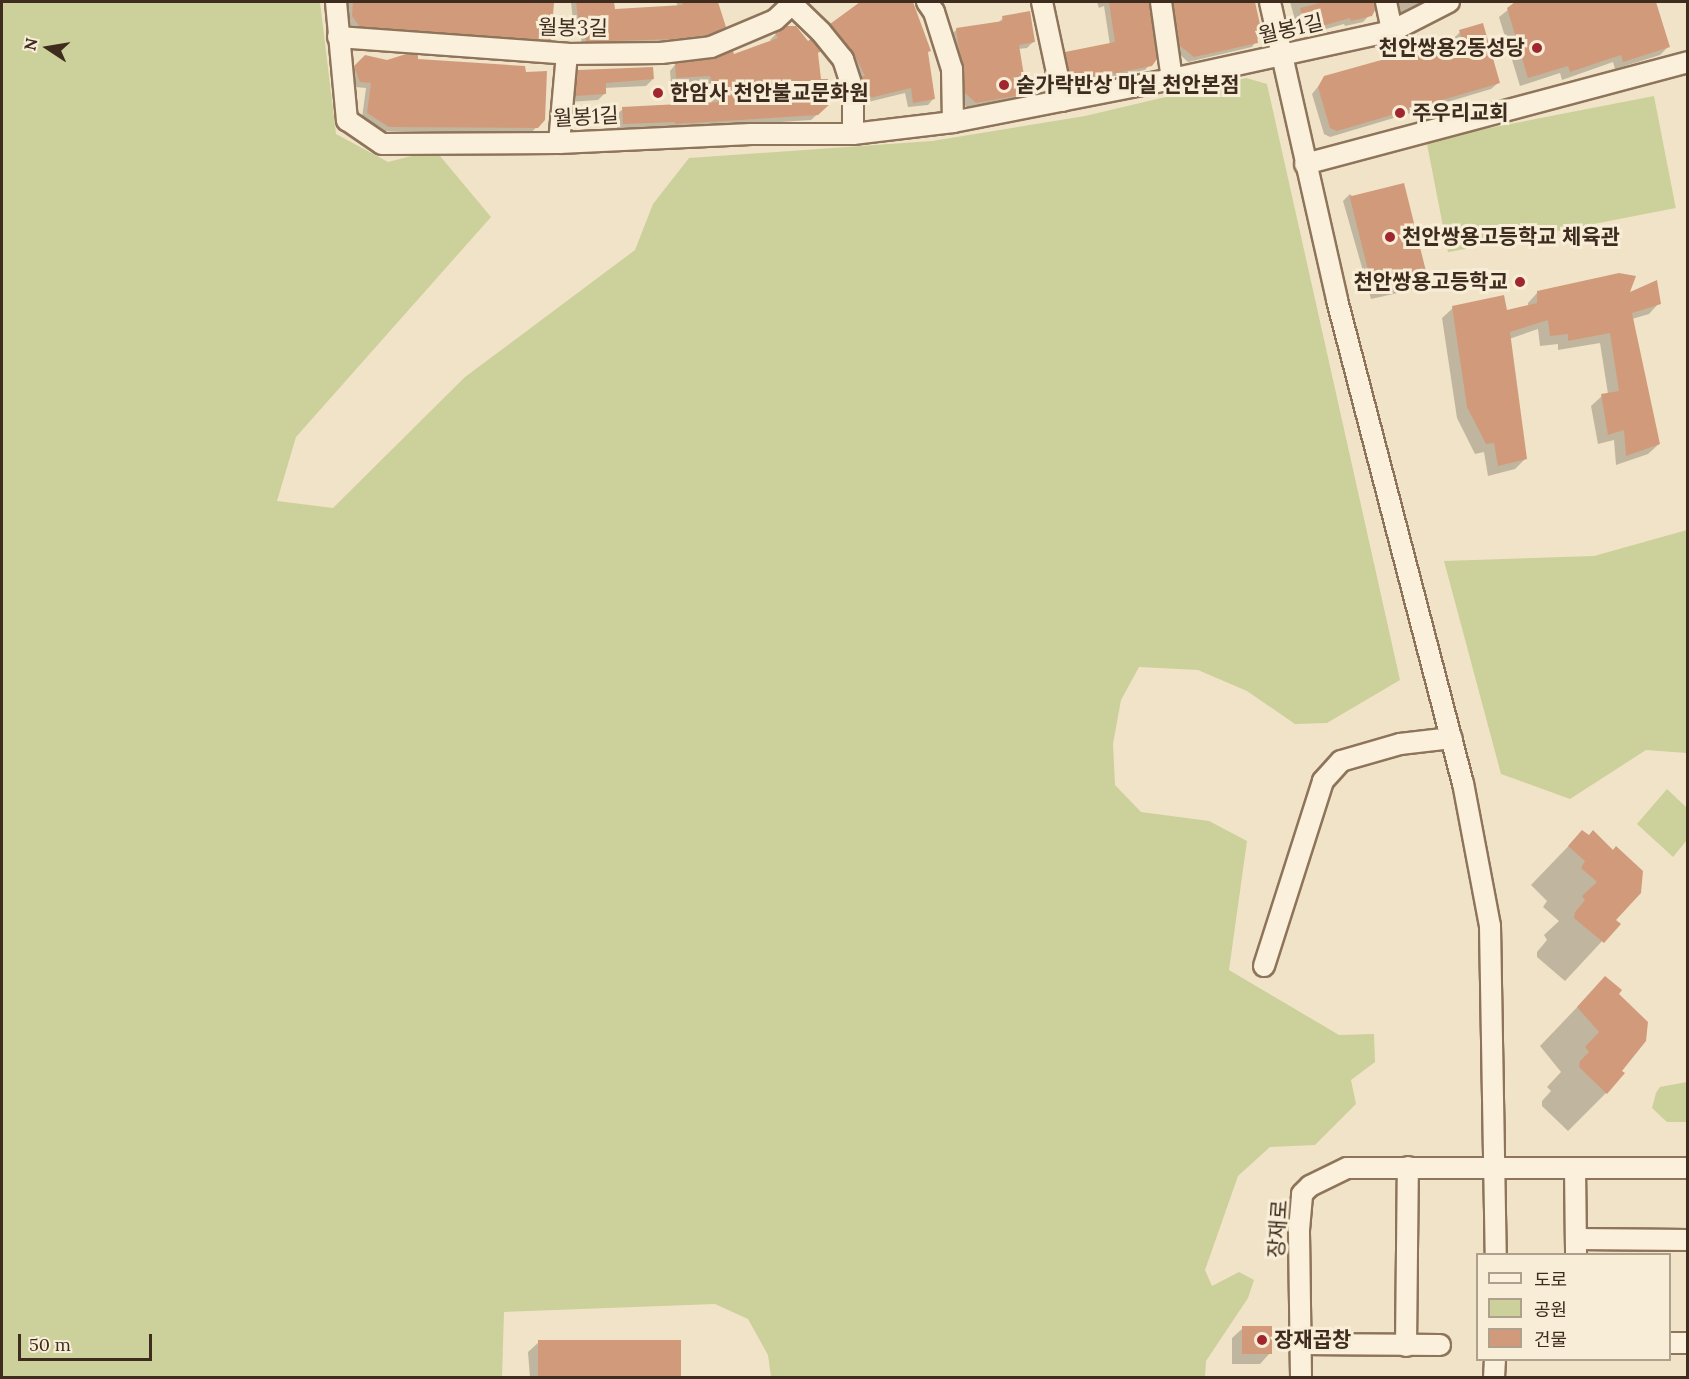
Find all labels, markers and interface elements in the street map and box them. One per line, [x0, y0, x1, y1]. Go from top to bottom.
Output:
street label: 월봉1길 [1256, 9, 1326, 49]
street label: 월봉3길 [538, 15, 608, 41]
north arrow [18, 18, 78, 78]
place label: 천안쌍용2동성당 [1379, 35, 1525, 61]
text: N [19, 36, 41, 52]
marker: 천안쌍용2동성당 [1530, 41, 1544, 55]
place label: 숟가락반상 마실 천안본점 [1016, 72, 1240, 98]
marker: 숟가락반상 마실 천안본점 [997, 78, 1011, 92]
place label: 한암사 천안불교문화원 [670, 80, 869, 106]
marker: 한암사 천안불교문화원 [651, 86, 665, 100]
place label: 주우리교회 [1412, 100, 1509, 126]
street label: 월봉1길 [553, 103, 619, 131]
marker: 주우리교회 [1393, 106, 1407, 120]
place label: 천안쌍용고등학교 체육관 [1402, 224, 1620, 250]
marker: 천안쌍용고등학교 체육관 [1383, 230, 1397, 244]
place label: 천안쌍용고등학교 [1353, 269, 1508, 295]
marker: 천안쌍용고등학교 [1513, 275, 1527, 289]
street label: 장재로 [1263, 1199, 1293, 1259]
legend [1476, 1253, 1671, 1361]
text: 도로 [1534, 1268, 1567, 1291]
text: 공원 [1534, 1298, 1567, 1321]
scale bar [21, 1322, 154, 1360]
place label: 장재곱창 [1274, 1327, 1351, 1353]
text: 건물 [1534, 1328, 1567, 1351]
text: 50 m [29, 1333, 71, 1356]
marker: 장재곱창 [1255, 1333, 1269, 1347]

